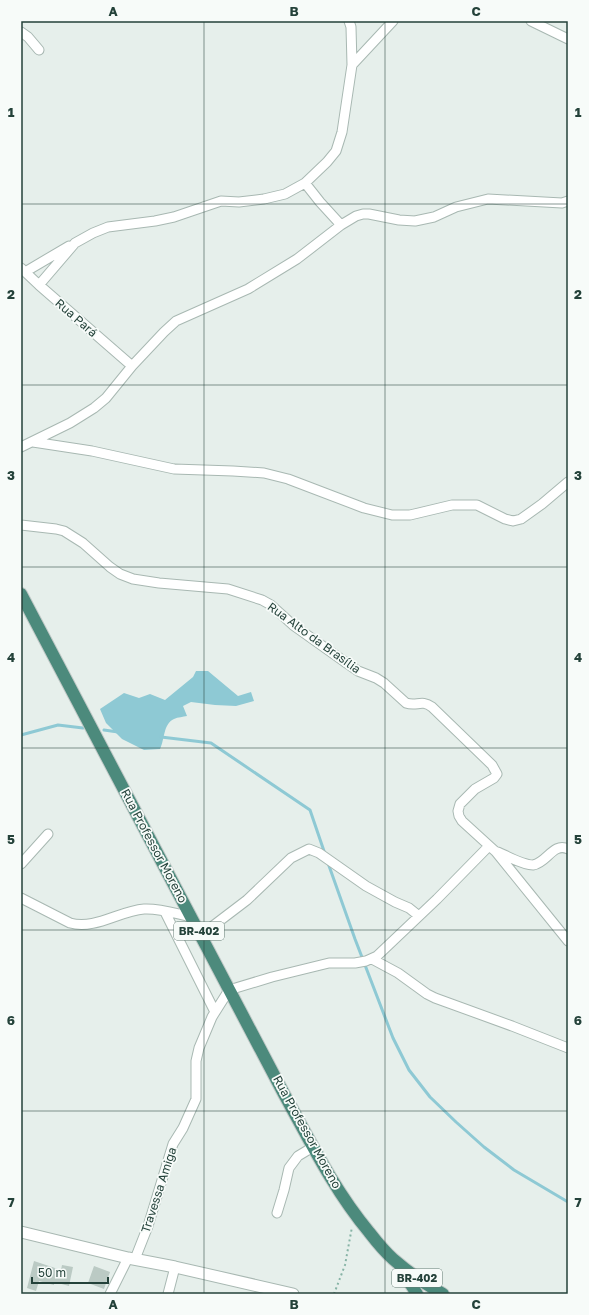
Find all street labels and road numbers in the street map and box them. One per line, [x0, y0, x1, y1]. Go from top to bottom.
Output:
street label: Rua Pará [52, 295, 100, 340]
street label: Rua Alto da Brasília [265, 599, 364, 676]
street label: Rua Professor Moreno [118, 786, 191, 905]
road number: BR-402 [174, 922, 224, 940]
street label: Rua Professor Moreno [270, 1073, 345, 1191]
street label: Travessa Amiga [138, 1145, 179, 1235]
road number: BR-402 [392, 1269, 442, 1287]

